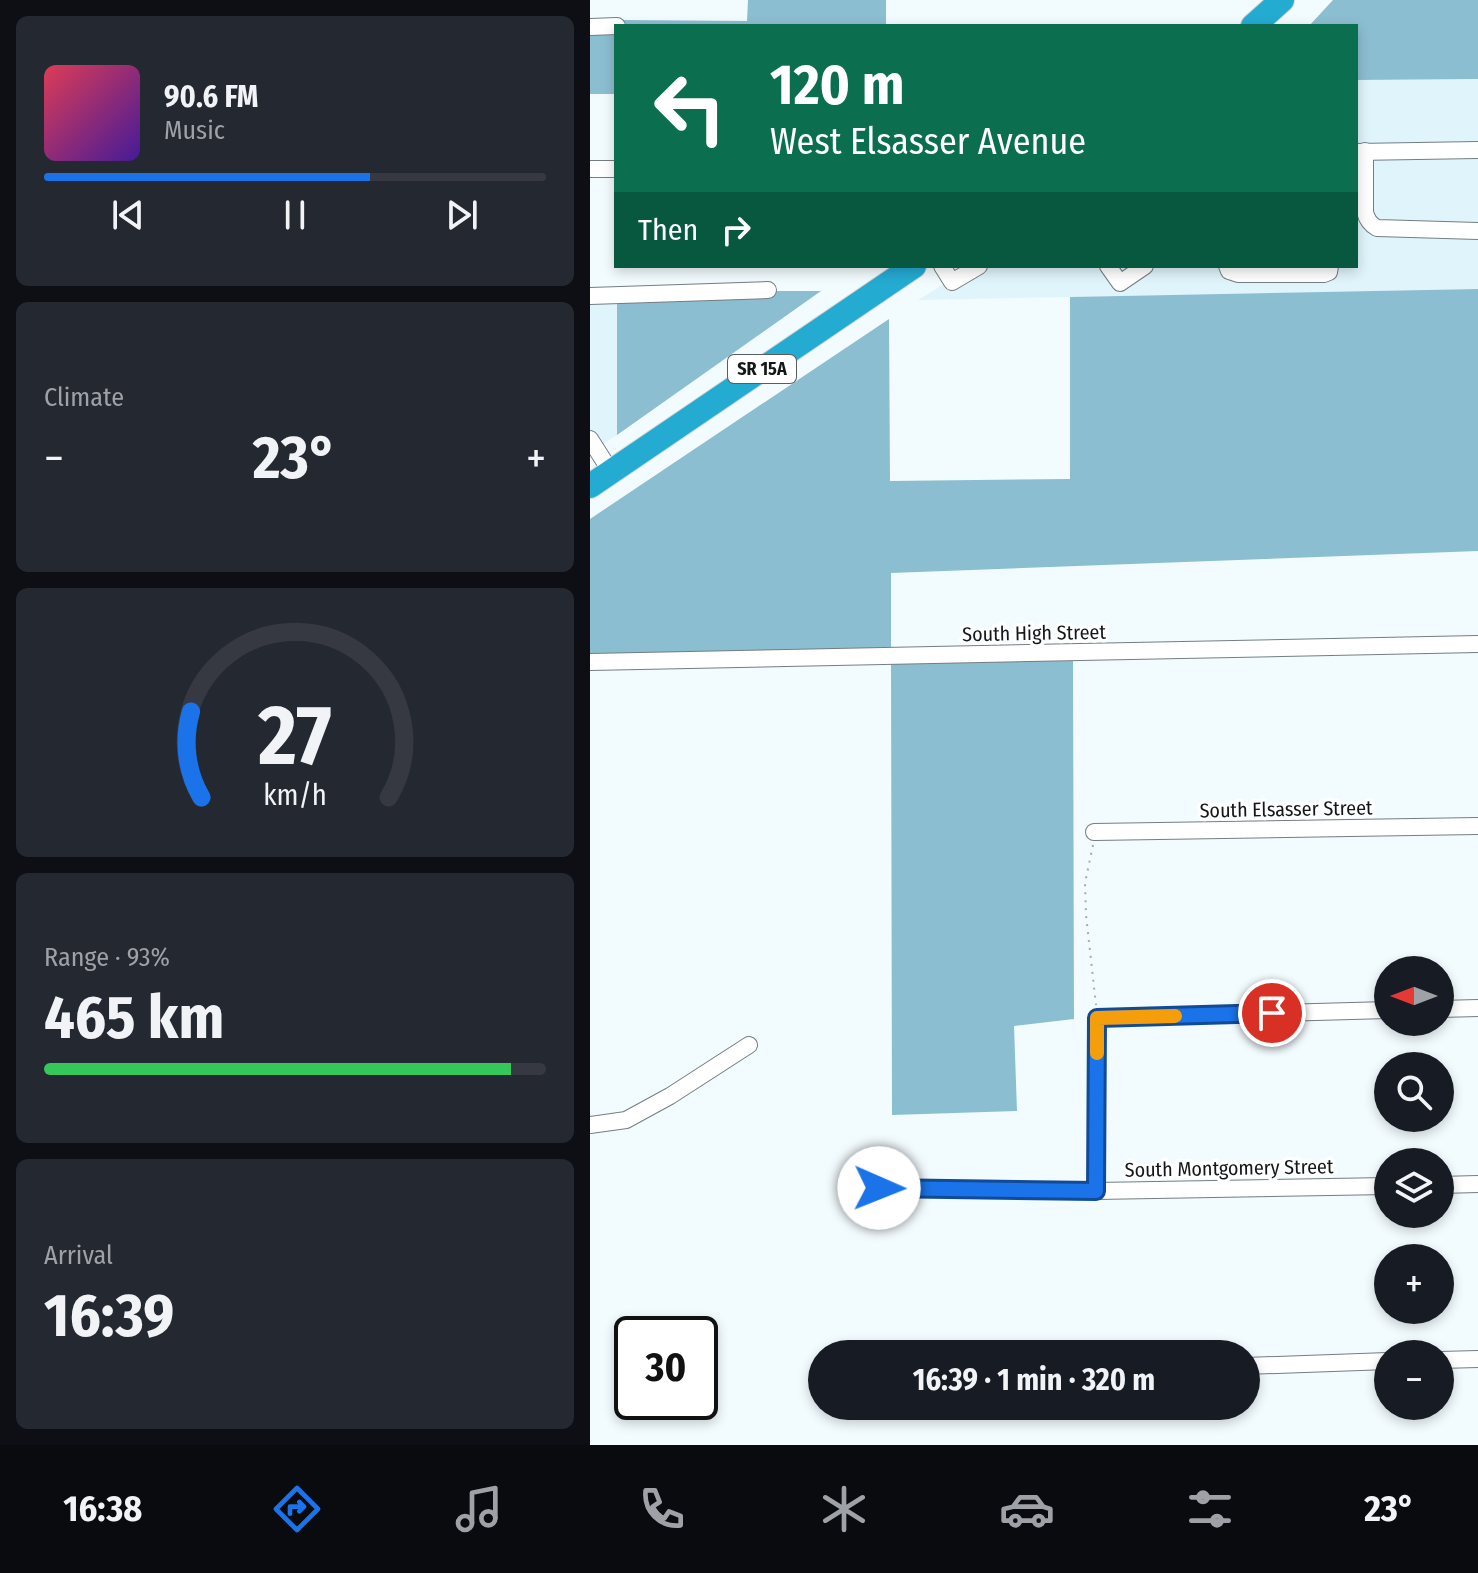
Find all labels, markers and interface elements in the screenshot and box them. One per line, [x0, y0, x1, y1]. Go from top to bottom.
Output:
text: 120 m [770, 52, 905, 119]
icon: left [638, 56, 742, 160]
text: 90.6 FM [164, 79, 258, 115]
text: Music [164, 115, 225, 146]
text: West Elsasser Avenue [770, 120, 1086, 164]
icon: previous [106, 193, 150, 237]
icon: pause [273, 193, 317, 237]
icon: next [440, 193, 484, 237]
icon: right [714, 208, 758, 252]
text: Then [638, 212, 698, 248]
road number: SR 15A [728, 355, 796, 383]
text: Climate [44, 382, 124, 413]
text: 23° [253, 422, 337, 494]
text: − [44, 432, 64, 485]
text: + [526, 432, 546, 485]
street label: South High Street [962, 620, 1106, 646]
text: 27 [257, 686, 332, 786]
text: km/h [263, 779, 327, 814]
street label: South Elsasser Street [1199, 795, 1373, 823]
text: Range · 93% [44, 942, 170, 973]
north arrow [1374, 956, 1454, 1036]
map controls [1374, 956, 1454, 1420]
pin [1238, 979, 1306, 1047]
text: 465 km [44, 982, 224, 1054]
icon: arrive [1250, 991, 1294, 1035]
button: search [1374, 1052, 1454, 1132]
position arrow [837, 1146, 921, 1230]
button: layers [1374, 1148, 1454, 1228]
street label: South Montgomery Street [1124, 1154, 1334, 1182]
text: Arrival [44, 1240, 113, 1271]
button: + [1374, 1244, 1454, 1324]
text: 16:39 [44, 1280, 174, 1352]
speed limit sign: 30 [614, 1316, 718, 1420]
button: − [1374, 1340, 1454, 1420]
text: 16:39 · 1 min · 320 m [913, 1362, 1155, 1398]
icon: directions [269, 1481, 325, 1537]
icon: music [451, 1481, 507, 1537]
icon: phone [634, 1481, 690, 1537]
icon: climate [816, 1481, 872, 1537]
icon: car [999, 1481, 1055, 1537]
icon: filters [1182, 1481, 1238, 1537]
text: 16:38 [63, 1487, 142, 1531]
text: 23° [1364, 1487, 1415, 1531]

